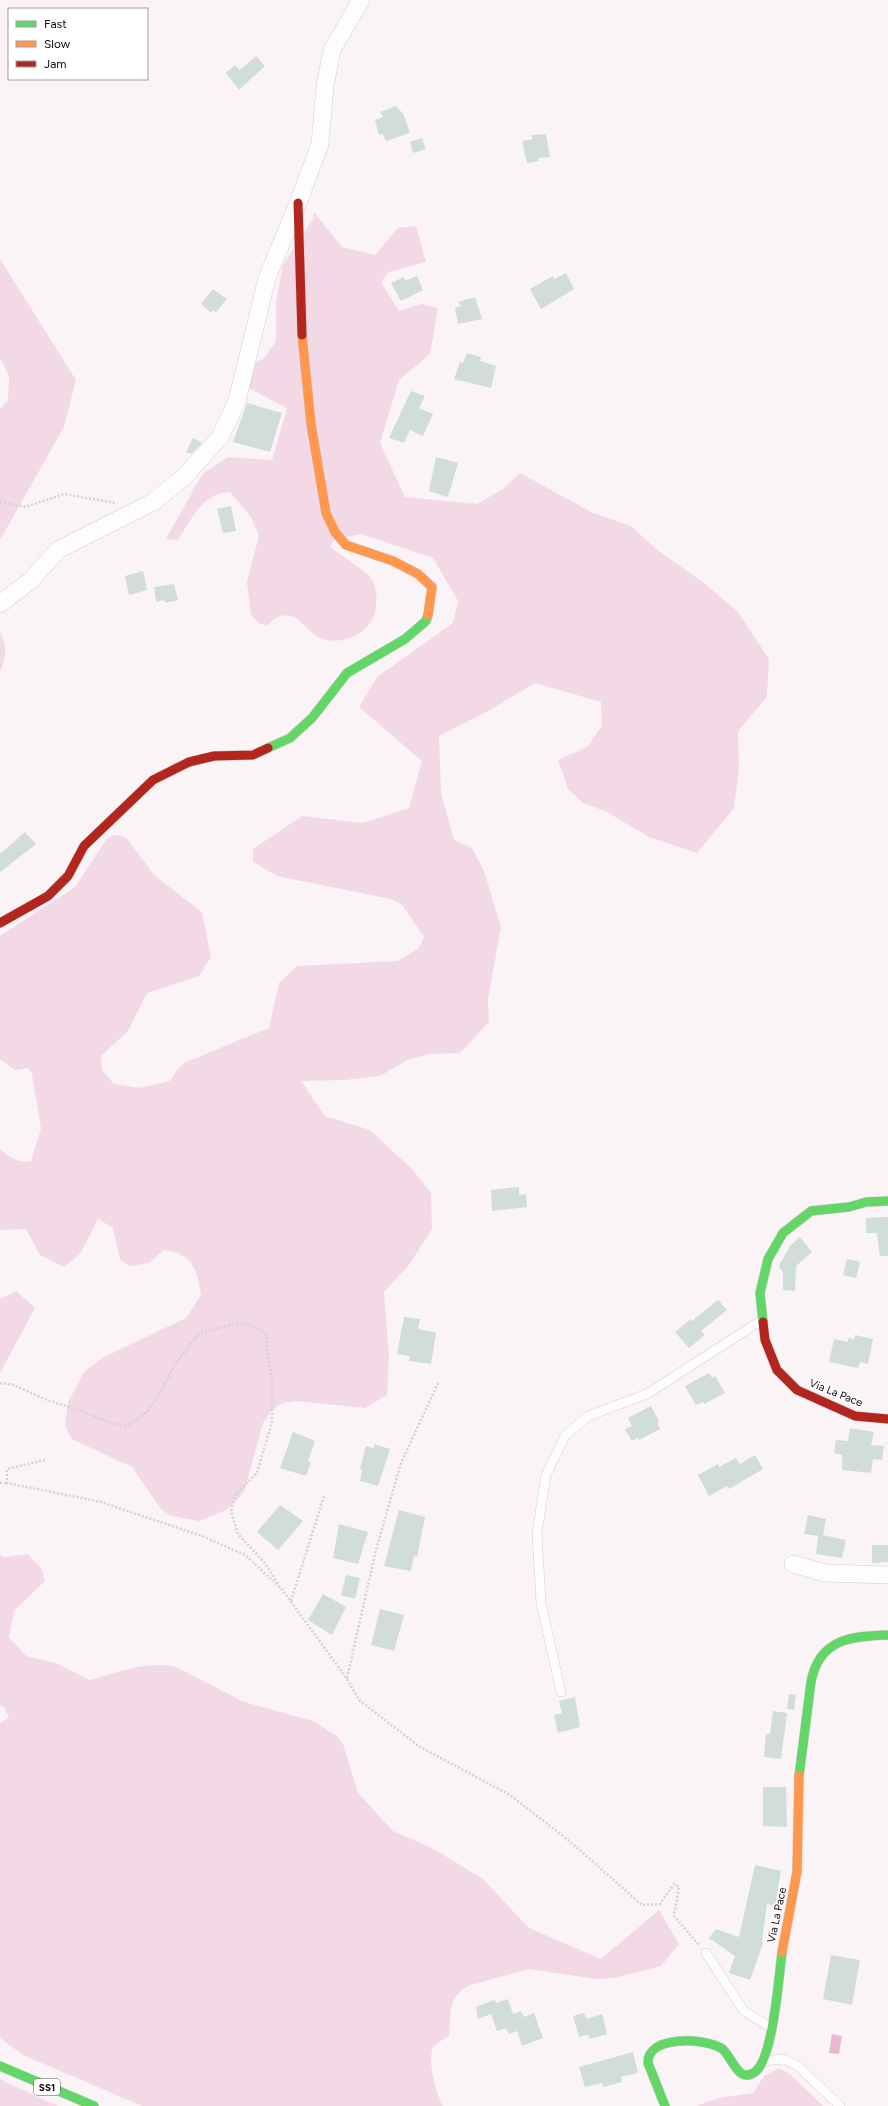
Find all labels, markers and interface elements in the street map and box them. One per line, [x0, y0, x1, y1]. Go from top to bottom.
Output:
legend [8, 8, 148, 80]
text: Fast [44, 17, 67, 31]
text: Slow [44, 37, 71, 51]
text: Jam [44, 57, 67, 71]
street label: Via La Pace [807, 1376, 865, 1410]
street label: Via La Pace [765, 1886, 789, 1944]
road number: SS1 [34, 2079, 60, 2095]

